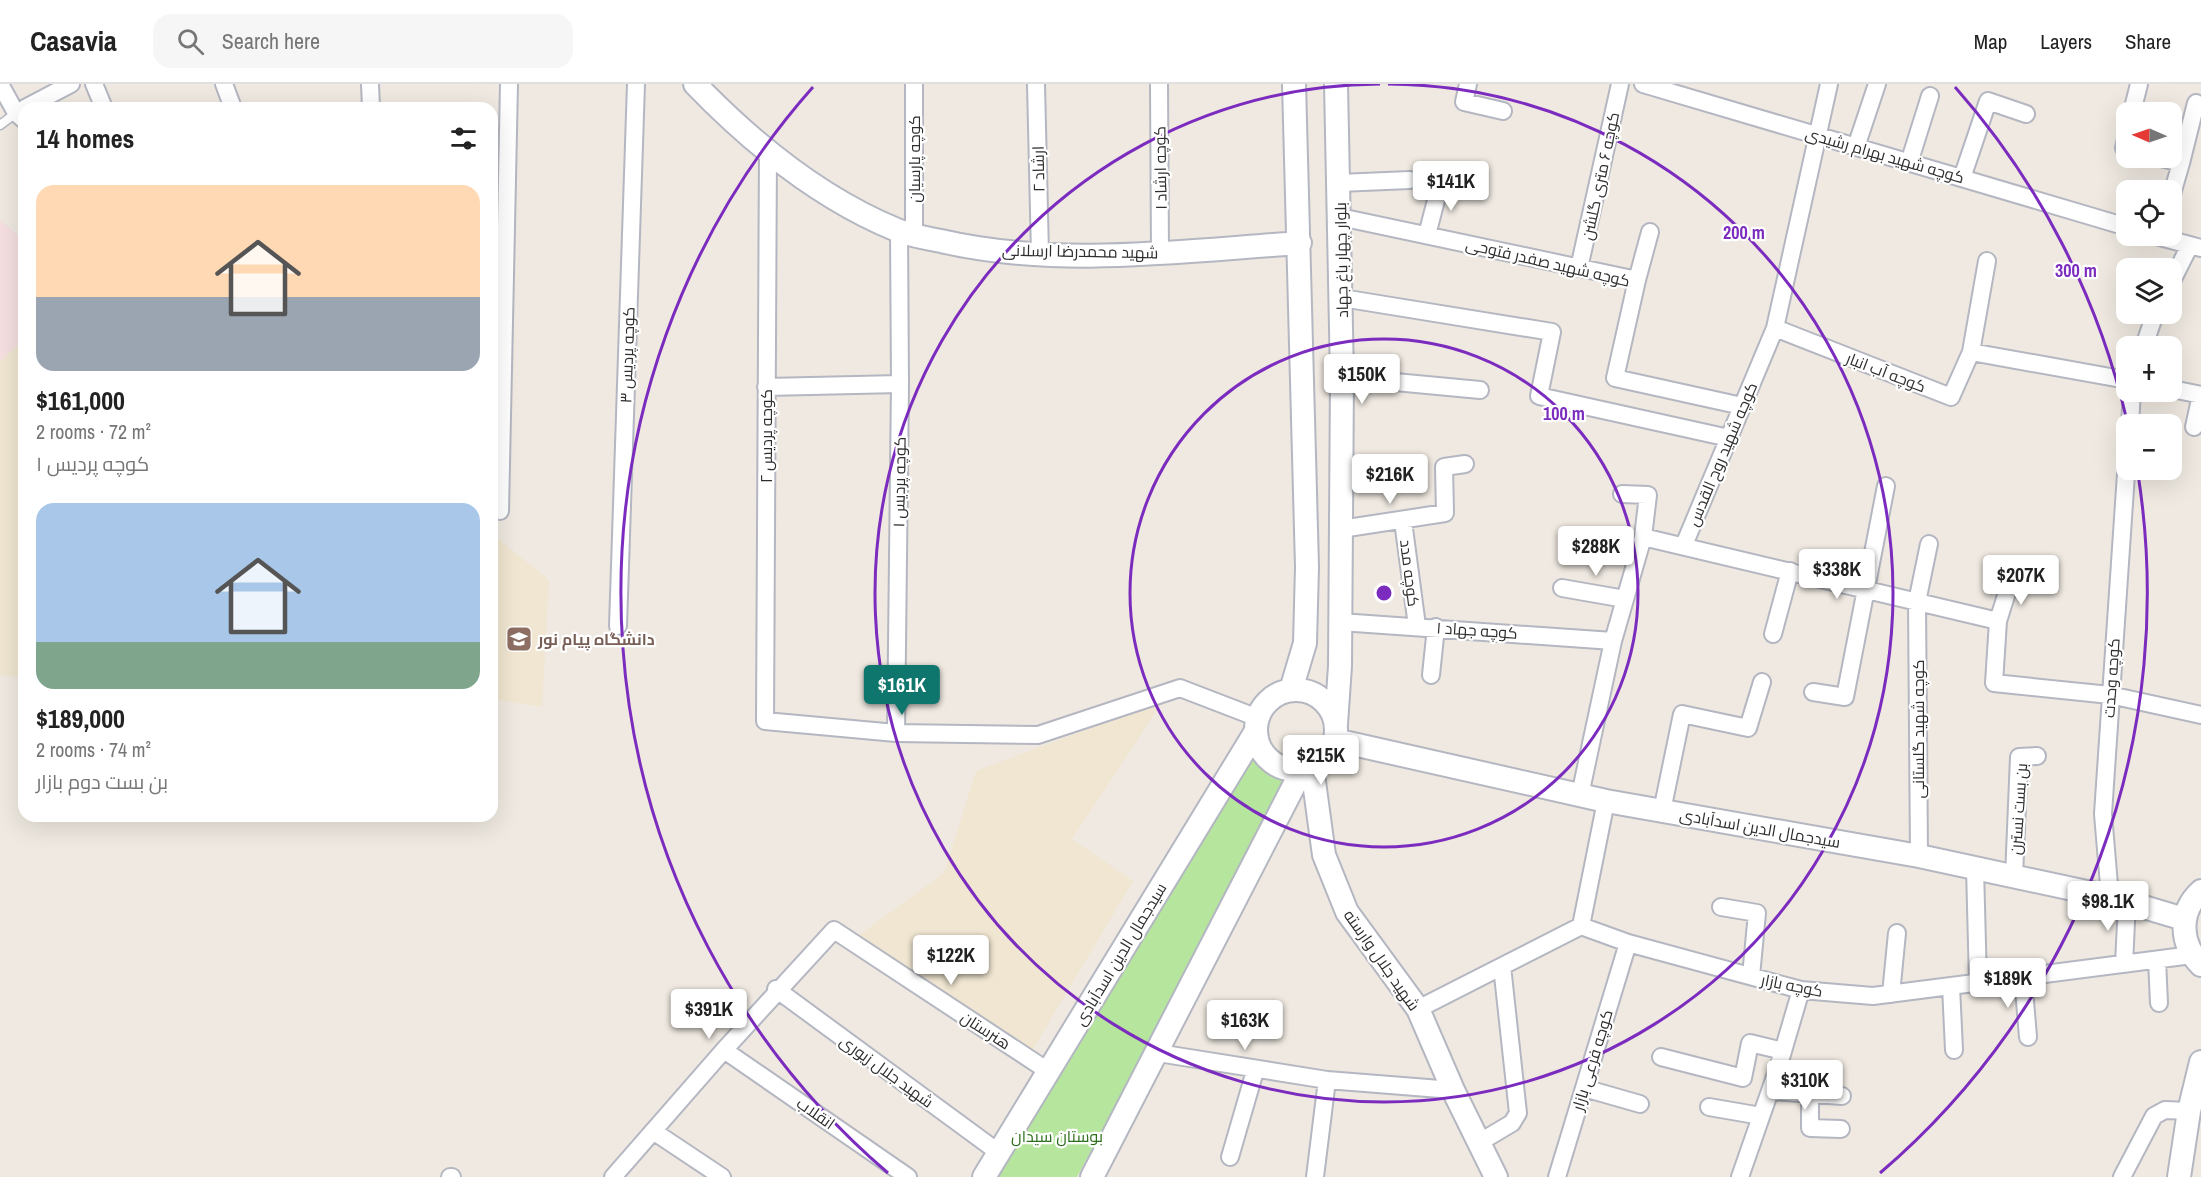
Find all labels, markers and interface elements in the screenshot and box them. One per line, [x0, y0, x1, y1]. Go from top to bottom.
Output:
search box [153, 14, 573, 68]
text: Casavia [30, 22, 117, 60]
icon: search [174, 25, 207, 58]
text: Search here [222, 26, 320, 56]
text: Map [1974, 27, 2007, 56]
text: Layers [2040, 27, 2092, 56]
text: Share [2125, 27, 2171, 56]
north arrow [2116, 102, 2182, 168]
map controls [2116, 102, 2182, 480]
street label: کوچه ۶ متری گلشن [1576, 110, 1625, 242]
street label: کوچه پارسیان [903, 115, 926, 203]
text: 14 homes [36, 121, 134, 156]
icon: filters [447, 122, 480, 155]
street label: کوچه شهید بهرام رشیدی [1803, 122, 1967, 189]
street label: کوچه ارشاد ۱ [1148, 126, 1173, 210]
street label: ارشاد ۲ [1027, 146, 1049, 192]
pin: $141K [1409, 161, 1493, 212]
text: $141K [1427, 167, 1475, 194]
button: locate [2116, 180, 2182, 246]
street label: بلوار چهار باغ جهاد [1329, 202, 1354, 318]
text: 200 m [1723, 220, 1765, 245]
icon: home [204, 224, 312, 332]
street label: کوچه شهید صفدر فتوحی [1463, 232, 1632, 293]
street label: شهید محمدرضا ارسلانی [1002, 239, 1158, 263]
text: 300 m [2055, 258, 2097, 283]
button: layers [2116, 258, 2182, 324]
street label: کوچه پردیس ۳ [614, 306, 641, 404]
button: + [2116, 336, 2182, 402]
street label: کوچه آب انبار [1842, 346, 1929, 398]
pin: $150K [1320, 354, 1404, 405]
text: $150K [1338, 360, 1386, 387]
street label: کوچه شهید روح القدس [1682, 379, 1763, 530]
text: $161,000 [36, 383, 125, 418]
street label: کوچه پردیس ۲ [755, 389, 778, 483]
text: 100 m [1543, 401, 1585, 426]
button: − [2116, 414, 2182, 480]
text: 2 rooms · 72 m² [36, 418, 151, 445]
street label: کوچه پردیس ۱ [887, 436, 912, 528]
text: کوچه پردیس ۱ [36, 450, 149, 477]
pin: $216K [1348, 454, 1432, 505]
text: $216K [1366, 460, 1414, 487]
pin: $288K [1554, 526, 1638, 577]
text: $288K [1572, 532, 1620, 559]
street label: کوچه مدد [1394, 538, 1425, 608]
icon: home [204, 542, 312, 650]
pin: $338K [1795, 549, 1879, 600]
text: $338K [1813, 555, 1861, 582]
pin: $207K [1979, 555, 2063, 606]
text: $207K [1997, 561, 2045, 588]
centre of rings [1374, 583, 1394, 603]
street label: کوچه جهاد ۱ [1436, 616, 1518, 645]
school or university icon: دانشگاه پیام نور [504, 624, 534, 654]
place label: دانشگاه پیام نور [537, 628, 655, 651]
street label: کوچه وحدت [2097, 637, 2126, 719]
street label: کوچه شهید گلستانی [1907, 659, 1930, 799]
pin: $161K [860, 665, 944, 716]
text: $161K [878, 671, 926, 698]
text: $189,000 [36, 701, 125, 736]
pin: $215K [1279, 735, 1363, 786]
text: 2 rooms · 74 m² [36, 736, 151, 763]
text: $215K [1297, 741, 1345, 768]
street label: بن بست نسترن [2004, 762, 2032, 856]
text: بن بست دوم بازار [36, 768, 168, 795]
street label: سیدجمال الدین اسدآبادی [1678, 803, 1842, 853]
street label: سیدجمال الدین اسدآبادی [1069, 878, 1171, 1030]
pin: $98.1K [2059, 881, 2157, 932]
text: $98.1K [2082, 887, 2134, 914]
street label: شهید جلال وارسته [1339, 905, 1425, 1015]
pin: $122K [909, 935, 993, 986]
text: $122K [927, 941, 975, 968]
pin: $189K [1966, 958, 2050, 1009]
text: $189K [1984, 964, 2032, 991]
street label: کوچه بازار [1758, 968, 1825, 1003]
pin: $391K [667, 989, 751, 1040]
text: $391K [685, 995, 733, 1022]
pin: $163K [1203, 1000, 1287, 1051]
street label: هنرستان [957, 1006, 1015, 1054]
text: $163K [1221, 1006, 1269, 1033]
street label: کوچه فرعی بازار [1566, 1007, 1619, 1114]
street label: شهید جلال زیوری [836, 1030, 938, 1112]
pin: $310K [1763, 1060, 1847, 1111]
text: $310K [1781, 1066, 1829, 1093]
street label: انقلاب [792, 1092, 840, 1134]
park label: بوستان سیدان [1011, 1125, 1103, 1147]

